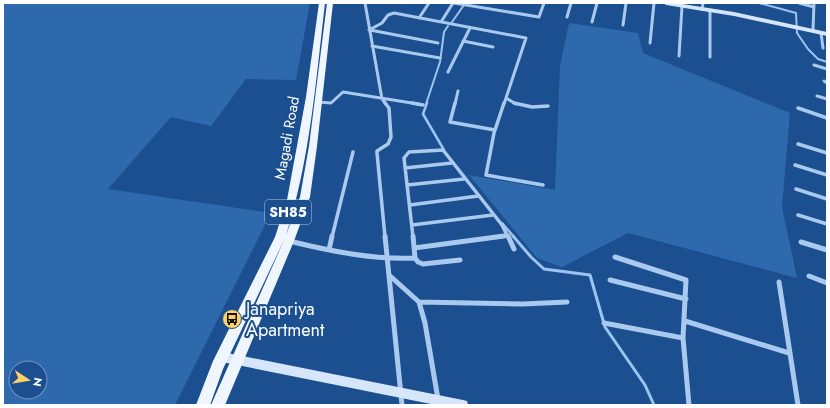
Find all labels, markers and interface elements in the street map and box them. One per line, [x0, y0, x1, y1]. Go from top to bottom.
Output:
street label: Magadi Road [269, 95, 305, 181]
road number: SH85 [265, 200, 311, 224]
place label: Janapriya Apartment [244, 296, 325, 343]
bus stop icon: Janapriya Apartment [221, 308, 243, 330]
north arrow [8, 360, 48, 400]
text: N [29, 376, 47, 388]

